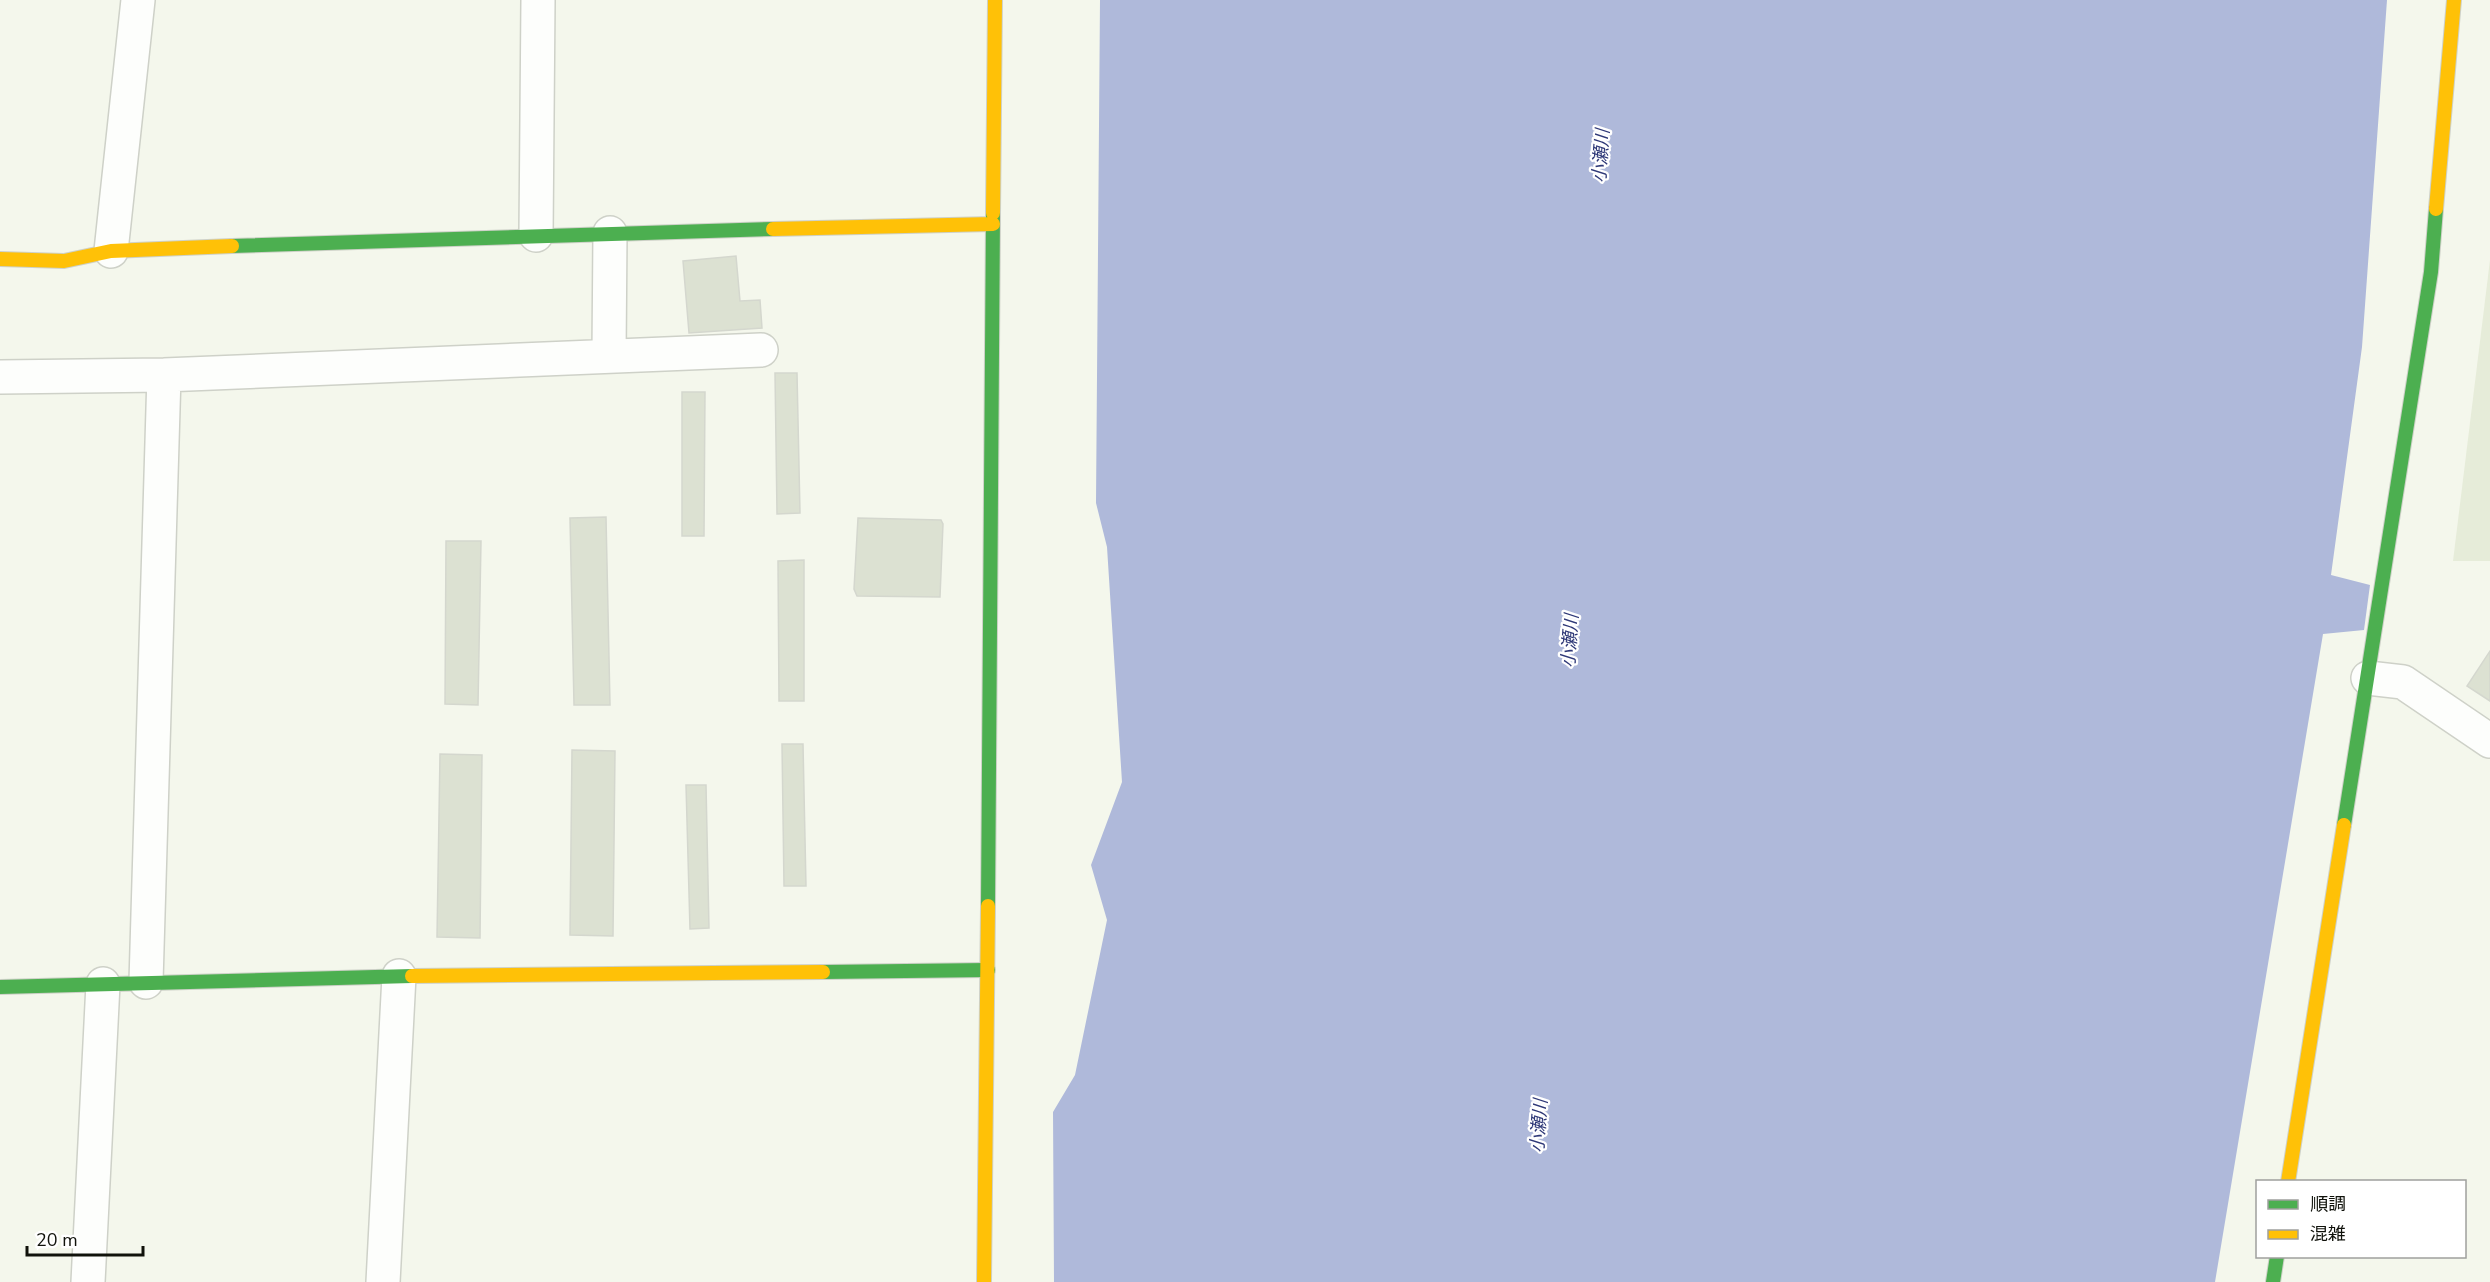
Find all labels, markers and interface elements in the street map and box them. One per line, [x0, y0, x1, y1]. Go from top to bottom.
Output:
water label: 小瀬川 [1587, 126, 1615, 184]
water label: 小瀬川 [1556, 611, 1584, 669]
water label: 小瀬川 [1525, 1096, 1553, 1154]
legend [2256, 1180, 2466, 1258]
text: 順調 [2310, 1192, 2346, 1216]
scale bar [27, 1219, 142, 1257]
text: 混雑 [2310, 1222, 2346, 1246]
text: 20 m [36, 1228, 78, 1252]

